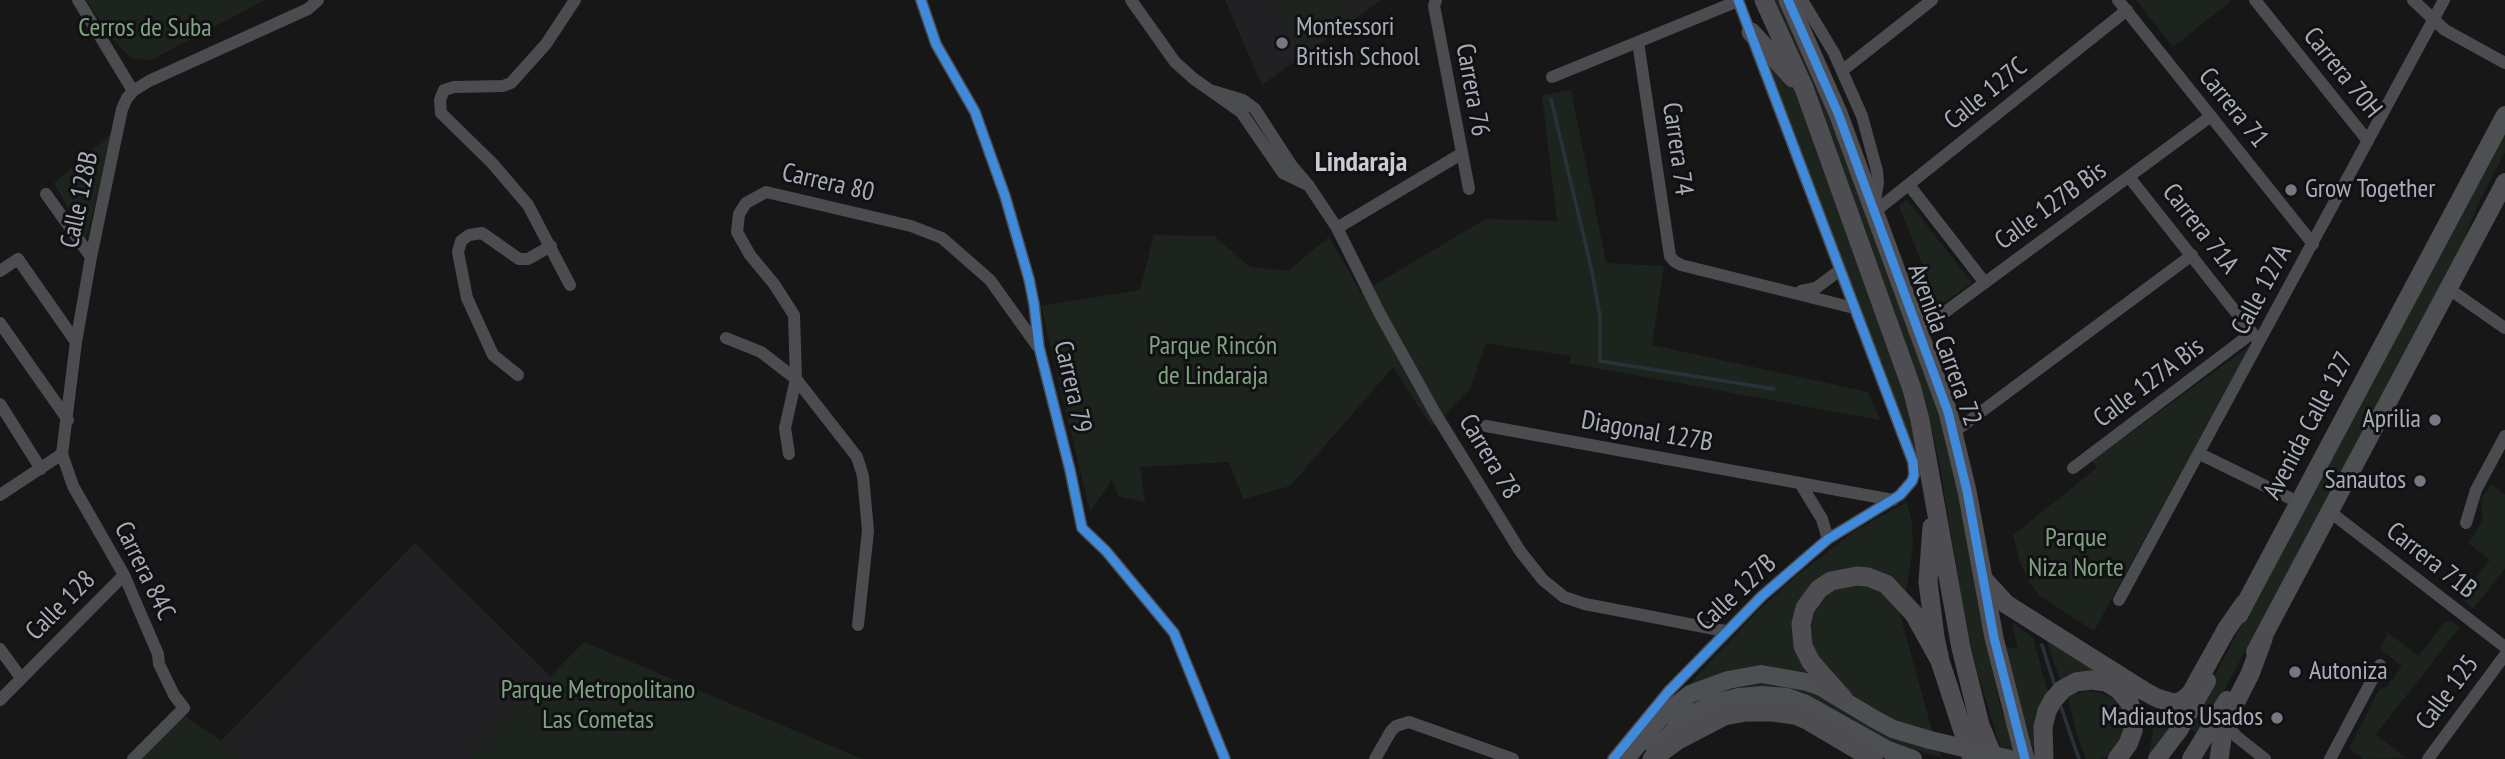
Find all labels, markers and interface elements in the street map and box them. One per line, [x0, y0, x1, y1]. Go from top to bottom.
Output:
place label: Montessori British School [1296, 12, 1420, 74]
park label: Cerros de Suba [78, 13, 212, 45]
street label: Carrera 70H [2296, 21, 2388, 125]
marker: Montessori British School [1274, 35, 1290, 51]
street label: Carrera 76 [1449, 41, 1495, 139]
street label: Calle 127C [1938, 51, 2034, 137]
street label: Carrera 71 [2191, 62, 2275, 154]
street label: Carrera 74 [1655, 101, 1699, 197]
district label: Lindaraja [1315, 146, 1407, 180]
street label: Calle 128B [55, 149, 105, 251]
street label: Calle 127B Bis [1989, 155, 2113, 257]
street label: Carrera 80 [779, 157, 877, 209]
place label: Grow Together [2305, 174, 2435, 206]
street label: Carrera 71A [2155, 178, 2245, 280]
marker: Grow Together [2283, 182, 2299, 198]
street label: Calle 127A [2225, 240, 2299, 340]
street label: Avenida Carrera 72 [1900, 260, 1988, 430]
park label: Parque Rincón de Lindaraja [1149, 331, 1277, 392]
street label: Calle 127A Bis [2088, 332, 2210, 434]
street label: Carrera 79 [1046, 338, 1098, 436]
street label: Avenida Calle 127 [2257, 347, 2361, 505]
place label: Aprilia [2363, 404, 2421, 436]
street label: Diagonal 127B [1579, 405, 1715, 459]
street label: Carrera 78 [1452, 409, 1526, 505]
marker: Aprilia [2427, 412, 2443, 428]
place label: Sanautos [2324, 465, 2406, 497]
marker: Sanautos [2412, 473, 2428, 489]
street label: Carrera 71B [2380, 516, 2482, 606]
street label: Carrera 84C [107, 517, 181, 625]
park label: Parque Niza Norte [2028, 523, 2124, 584]
street label: Calle 127B [1691, 548, 1783, 638]
street label: Calle 128 [20, 565, 102, 647]
street label: Calle 125 [2410, 649, 2486, 737]
place label: Autoniza [2309, 656, 2388, 688]
marker: Autoniza [2287, 664, 2303, 680]
park label: Parque Metropolitano Las Cometas [501, 675, 695, 736]
place label: Madiautos Usados [2101, 702, 2263, 734]
marker: Madiautos Usados [2269, 710, 2285, 726]

